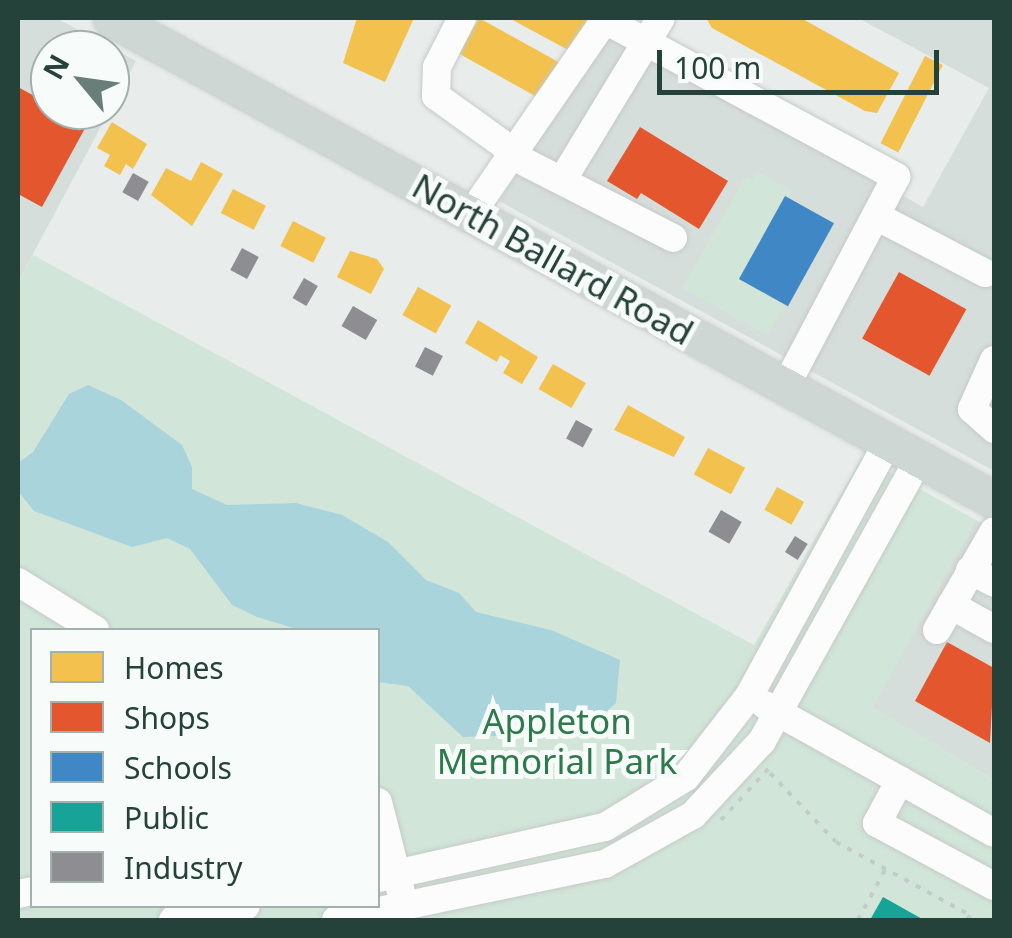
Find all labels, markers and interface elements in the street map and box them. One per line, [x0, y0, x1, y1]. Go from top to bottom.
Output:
north arrow [30, 30, 130, 130]
scale bar [662, 30, 944, 92]
text: N [33, 47, 78, 86]
text: 100 m [674, 47, 761, 88]
street label: North Ballard Road [405, 164, 701, 354]
legend [30, 628, 380, 908]
text: Homes [124, 647, 224, 688]
text: Shops [124, 697, 210, 738]
park label: Appleton Memorial Park [437, 700, 677, 782]
text: Schools [124, 747, 232, 788]
text: Public [124, 797, 209, 838]
text: Industry [124, 847, 243, 888]

